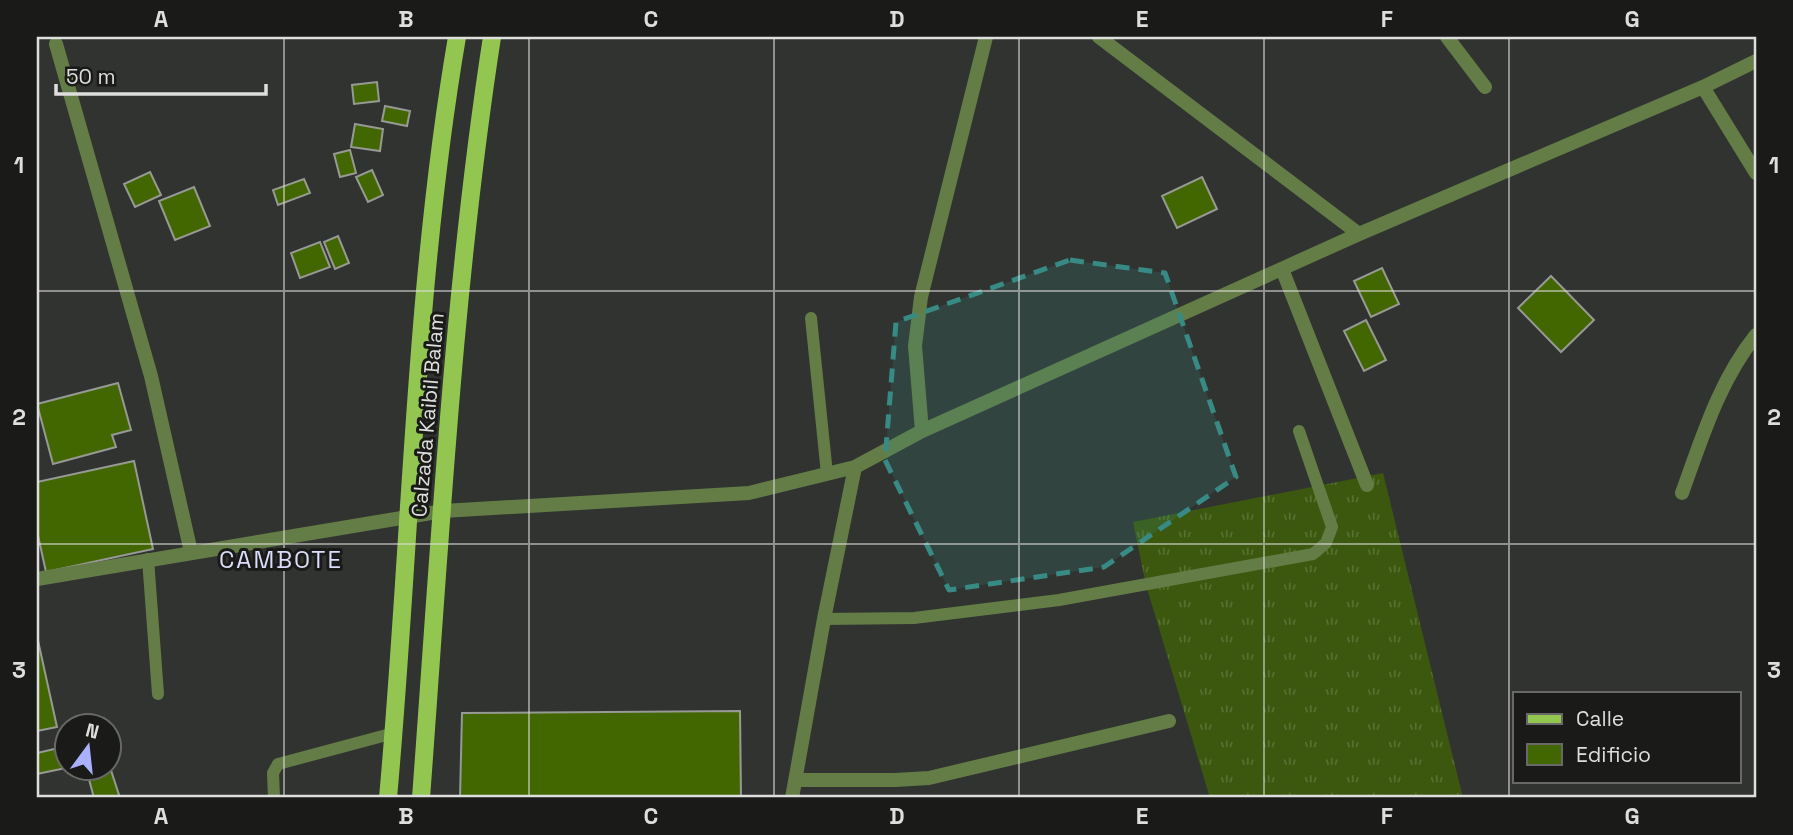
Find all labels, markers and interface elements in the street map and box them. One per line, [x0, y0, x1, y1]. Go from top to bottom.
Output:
text: A [154, 4, 169, 34]
text: B [398, 4, 414, 34]
text: C [644, 4, 658, 34]
text: D [889, 4, 905, 34]
text: E [1136, 4, 1148, 34]
text: F [1381, 4, 1393, 34]
text: G [1624, 4, 1640, 34]
scale bar [56, 52, 266, 96]
text: 50 m [66, 63, 116, 90]
text: 1 [14, 150, 24, 180]
text: 1 [1769, 150, 1779, 180]
street label: Calzada Kaibil Balam [405, 312, 450, 518]
text: 2 [12, 402, 26, 432]
text: 2 [1767, 402, 1781, 432]
district label: CAMBOTE [219, 544, 343, 575]
text: 3 [12, 655, 26, 685]
text: 3 [1767, 655, 1781, 685]
legend [1513, 692, 1741, 782]
text: Calle [1576, 705, 1624, 732]
north arrow [52, 712, 122, 782]
text: N [83, 717, 102, 745]
text: Edificio [1576, 741, 1651, 768]
text: A [154, 801, 169, 831]
text: B [398, 801, 414, 831]
text: C [644, 801, 658, 831]
text: D [889, 801, 905, 831]
text: E [1136, 801, 1148, 831]
text: F [1381, 801, 1393, 831]
text: G [1624, 801, 1640, 831]

